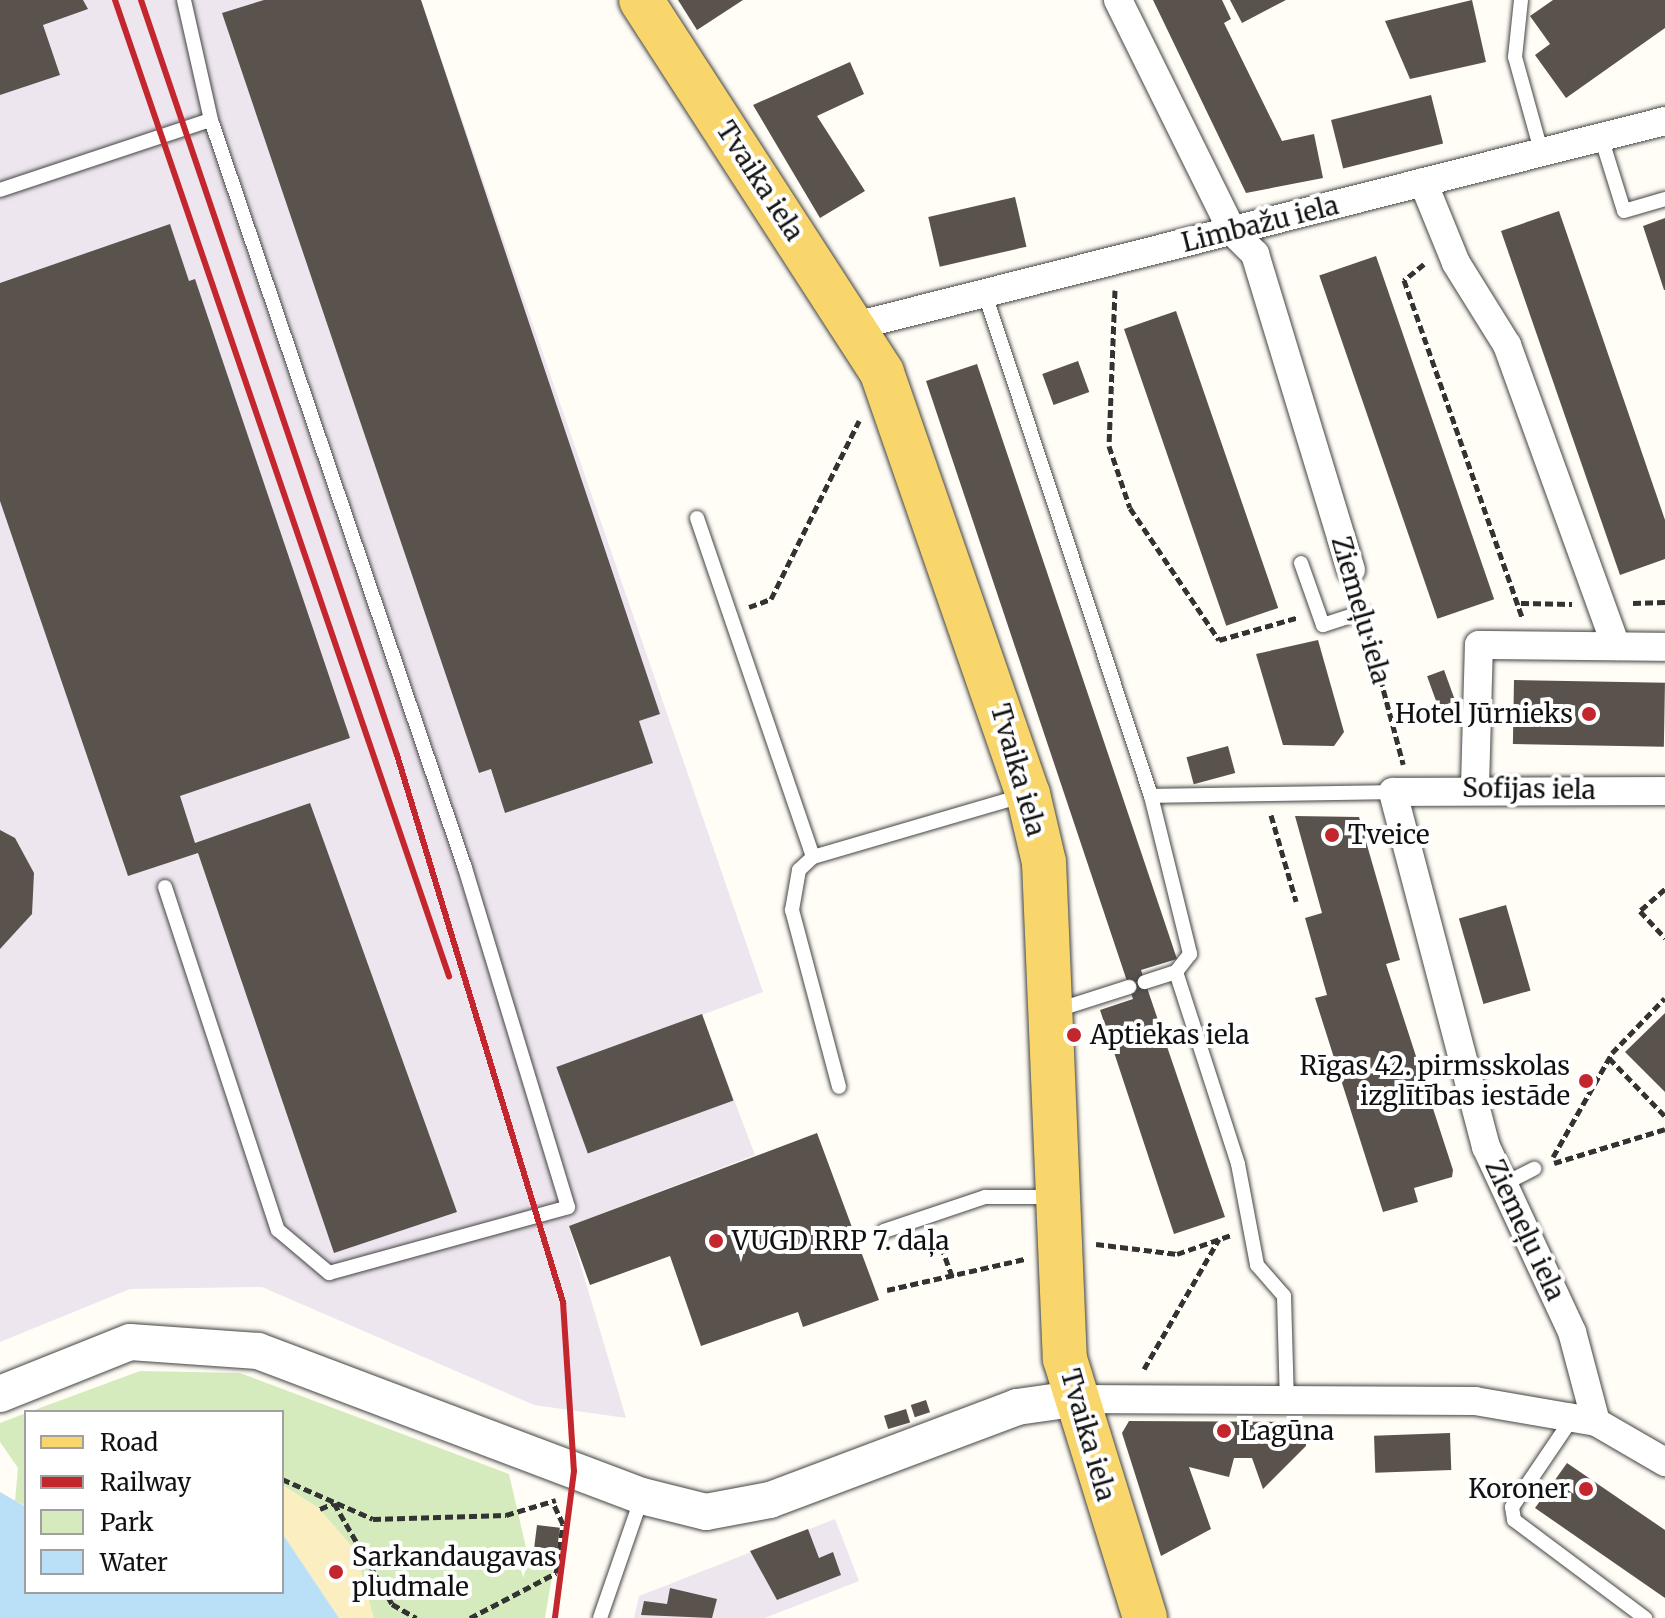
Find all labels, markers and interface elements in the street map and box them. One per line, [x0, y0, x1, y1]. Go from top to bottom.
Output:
street label: Tvaika iela [710, 115, 810, 247]
street label: Limbažu iela [1178, 189, 1342, 259]
street label: Ziemeļu iela [1325, 533, 1397, 687]
place label: Hotel Jūrnieks [1395, 698, 1573, 730]
street label: Tvaika iela [984, 700, 1052, 840]
marker: Hotel Jūrnieks [1580, 705, 1598, 723]
street label: Sofijas iela [1462, 772, 1596, 806]
place label: Tveice [1348, 819, 1429, 851]
marker: Tveice [1323, 826, 1341, 844]
place label: Aptiekas iela [1090, 1019, 1249, 1051]
marker: Aptiekas iela [1065, 1026, 1083, 1044]
place label: Rīgas 42. pirmsskolas izglītības iestāde [1299, 1050, 1570, 1112]
marker: Rīgas 42. pirmsskolas izglītības iestāde [1577, 1072, 1595, 1090]
street label: Ziemeļu iela [1479, 1155, 1571, 1305]
place label: VUGD RRP 7. daļa [732, 1225, 949, 1257]
marker: VUGD RRP 7. daļa [707, 1232, 725, 1250]
street label: Tvaika iela [1054, 1365, 1122, 1505]
legend [24, 1410, 284, 1594]
place label: Lagūna [1240, 1415, 1334, 1447]
marker: Lagūna [1215, 1422, 1233, 1440]
text: Road [100, 1427, 158, 1458]
text: Railway [100, 1467, 191, 1498]
place label: Koroner [1468, 1473, 1570, 1505]
marker: Koroner [1577, 1480, 1595, 1498]
text: Park [100, 1507, 153, 1538]
place label: Sarkandaugavas pludmale [352, 1541, 557, 1602]
text: Water [100, 1547, 168, 1578]
marker: Sarkandaugavas pludmale [327, 1563, 345, 1581]

